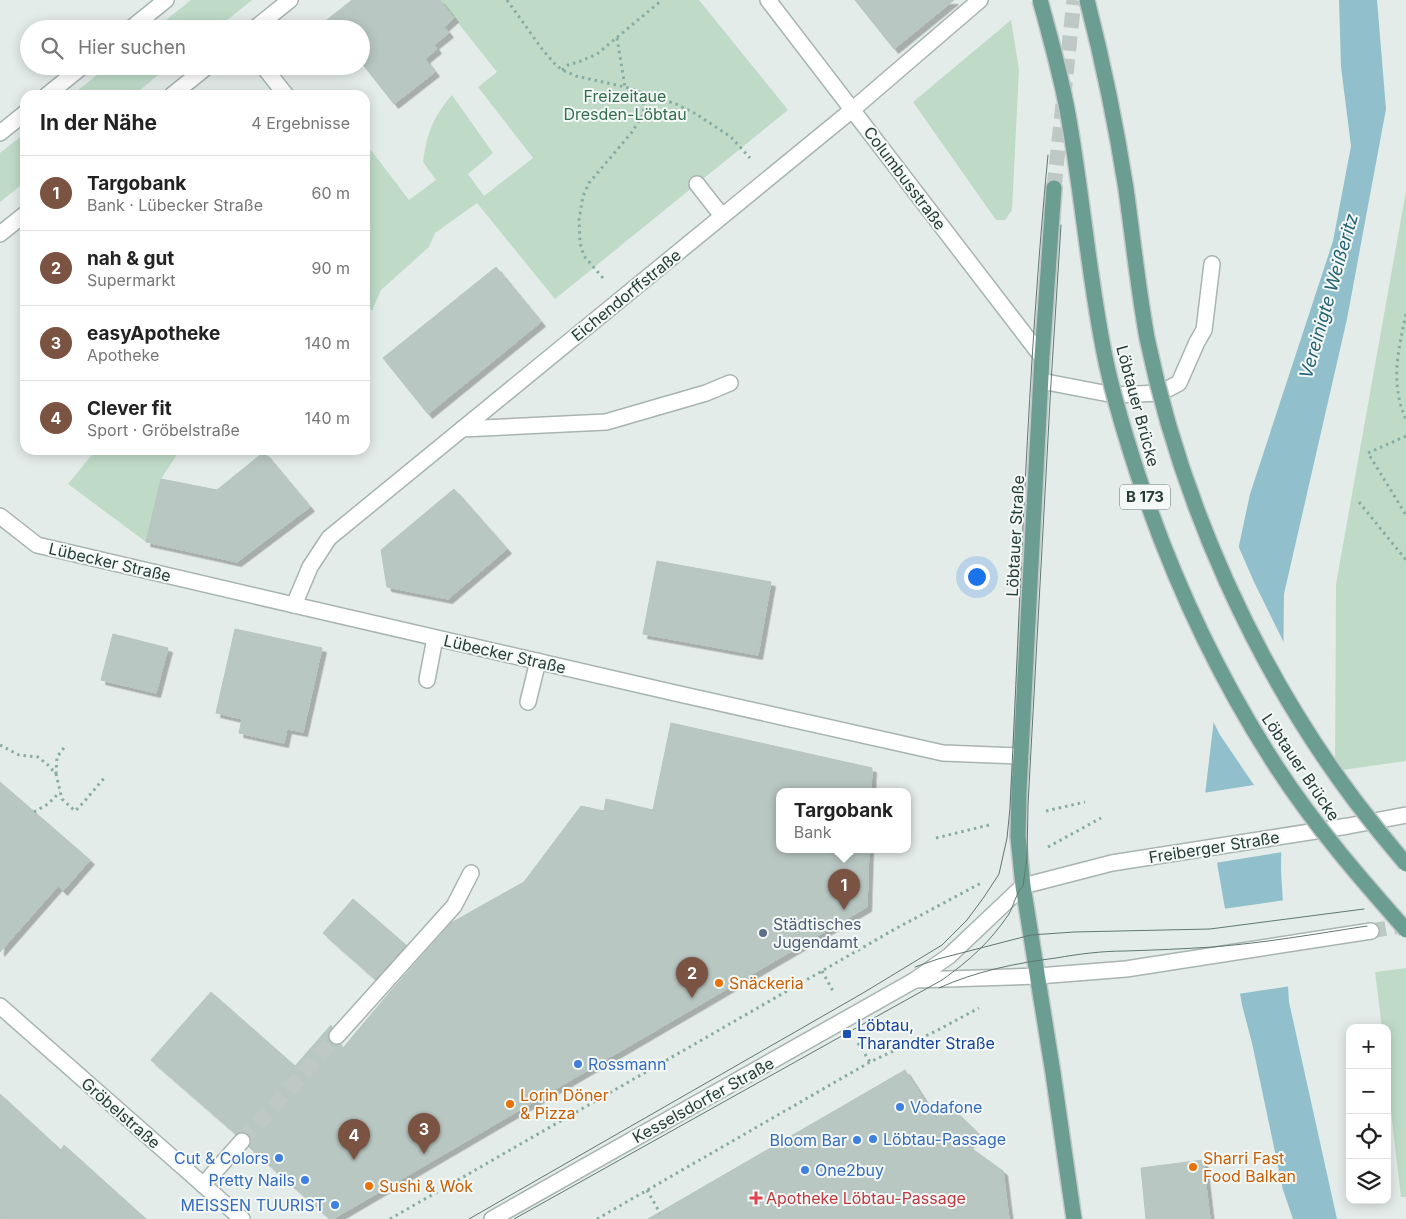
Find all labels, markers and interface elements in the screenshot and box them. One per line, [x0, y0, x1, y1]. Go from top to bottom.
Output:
search box [20, 20, 370, 75]
icon: search [38, 34, 66, 62]
text: Hier suchen [78, 36, 186, 59]
park label: Freizeitaue Dresden-Löbtau [563, 86, 687, 124]
text: In der Nähe [40, 110, 157, 135]
text: 4 Ergebnisse [251, 113, 350, 133]
street label: Columbusstraße [860, 122, 950, 234]
text: Targobank [87, 172, 186, 195]
text: 1 [53, 183, 59, 203]
text: 60 m [311, 183, 350, 203]
text: Bank · Lübecker Straße [87, 195, 263, 215]
water label: Vereinigte Weißeritz [1295, 211, 1362, 381]
street label: Eichendorffstraße [567, 245, 685, 345]
text: nah & gut [87, 247, 174, 270]
text: 2 [51, 258, 61, 278]
text: 90 m [311, 258, 350, 278]
text: Supermarkt [87, 270, 175, 290]
text: easyApotheke [87, 322, 220, 345]
text: 3 [51, 333, 61, 353]
text: 140 m [305, 333, 350, 353]
street label: Löbtauer Brücke [1112, 343, 1164, 469]
text: Apotheke [87, 345, 159, 365]
text: Clever fit [87, 397, 172, 420]
text: 4 [51, 408, 61, 428]
text: 140 m [305, 408, 350, 428]
text: Sport · Gröbelstraße [87, 420, 240, 440]
street label: Löbtauer Straße [1002, 475, 1028, 597]
road number: B 173 [1120, 484, 1170, 510]
street label: Lübecker Straße [47, 538, 173, 586]
your location [964, 564, 990, 590]
street label: Lübecker Straße [442, 630, 568, 678]
street label: Löbtauer Brücke [1258, 710, 1344, 824]
popup [776, 788, 911, 853]
text: Targobank [794, 799, 893, 822]
text: Bank [794, 822, 832, 842]
street label: Freiberger Straße [1147, 827, 1281, 867]
pin: 1 [828, 869, 860, 910]
place label: Städtisches Jugendamt [773, 914, 862, 952]
marker: Städtisches Jugendamt [757, 927, 769, 939]
pin: 2 [676, 957, 708, 998]
place label: Snäckeria [729, 973, 804, 993]
marker: Snäckeria [713, 977, 725, 989]
place label: Löbtau, Tharandter Straße [857, 1015, 995, 1053]
map controls [1346, 1024, 1391, 1204]
button: + [1346, 1024, 1391, 1069]
marker: Löbtau, Tharandter Straße [841, 1028, 853, 1040]
street label: Kesselsdorfer Straße [629, 1053, 777, 1147]
place label: Rossmann [588, 1054, 666, 1074]
marker: Rossmann [572, 1058, 584, 1070]
button: − [1346, 1069, 1391, 1114]
street label: Gröbelstraße [77, 1073, 165, 1153]
place label: Lorin Döner & Pizza [520, 1085, 609, 1123]
place label: Vodafone [910, 1097, 982, 1117]
marker: Lorin Döner & Pizza [504, 1098, 516, 1110]
marker: Vodafone [894, 1101, 906, 1113]
pin: 3 [408, 1113, 440, 1154]
button: locate [1346, 1114, 1391, 1159]
pin: 4 [338, 1119, 370, 1160]
place label: Löbtau-Passage [883, 1129, 1006, 1149]
place label: Bloom Bar [769, 1130, 847, 1150]
marker: Löbtau-Passage [867, 1133, 879, 1145]
marker: Bloom Bar [851, 1134, 863, 1146]
place label: Cut & Colors [174, 1148, 269, 1168]
place label: Sharri Fast Food Balkan [1203, 1148, 1296, 1186]
marker: Cut & Colors [273, 1152, 285, 1164]
button: layers [1346, 1159, 1391, 1204]
place label: One2buy [815, 1160, 884, 1180]
marker: Sharri Fast Food Balkan [1187, 1161, 1199, 1173]
marker: One2buy [799, 1164, 811, 1176]
place label: Pretty Nails [209, 1170, 295, 1190]
marker: Pretty Nails [299, 1174, 311, 1186]
place label: Sushi & Wok [379, 1176, 473, 1196]
marker: Sushi & Wok [363, 1180, 375, 1192]
place label: Apotheke Löbtau-Passage [766, 1188, 966, 1208]
marker: Apotheke Löbtau-Passage [750, 1192, 762, 1204]
place label: MEISSEN TUURIST [181, 1195, 325, 1215]
marker: MEISSEN TUURIST [329, 1199, 341, 1211]

